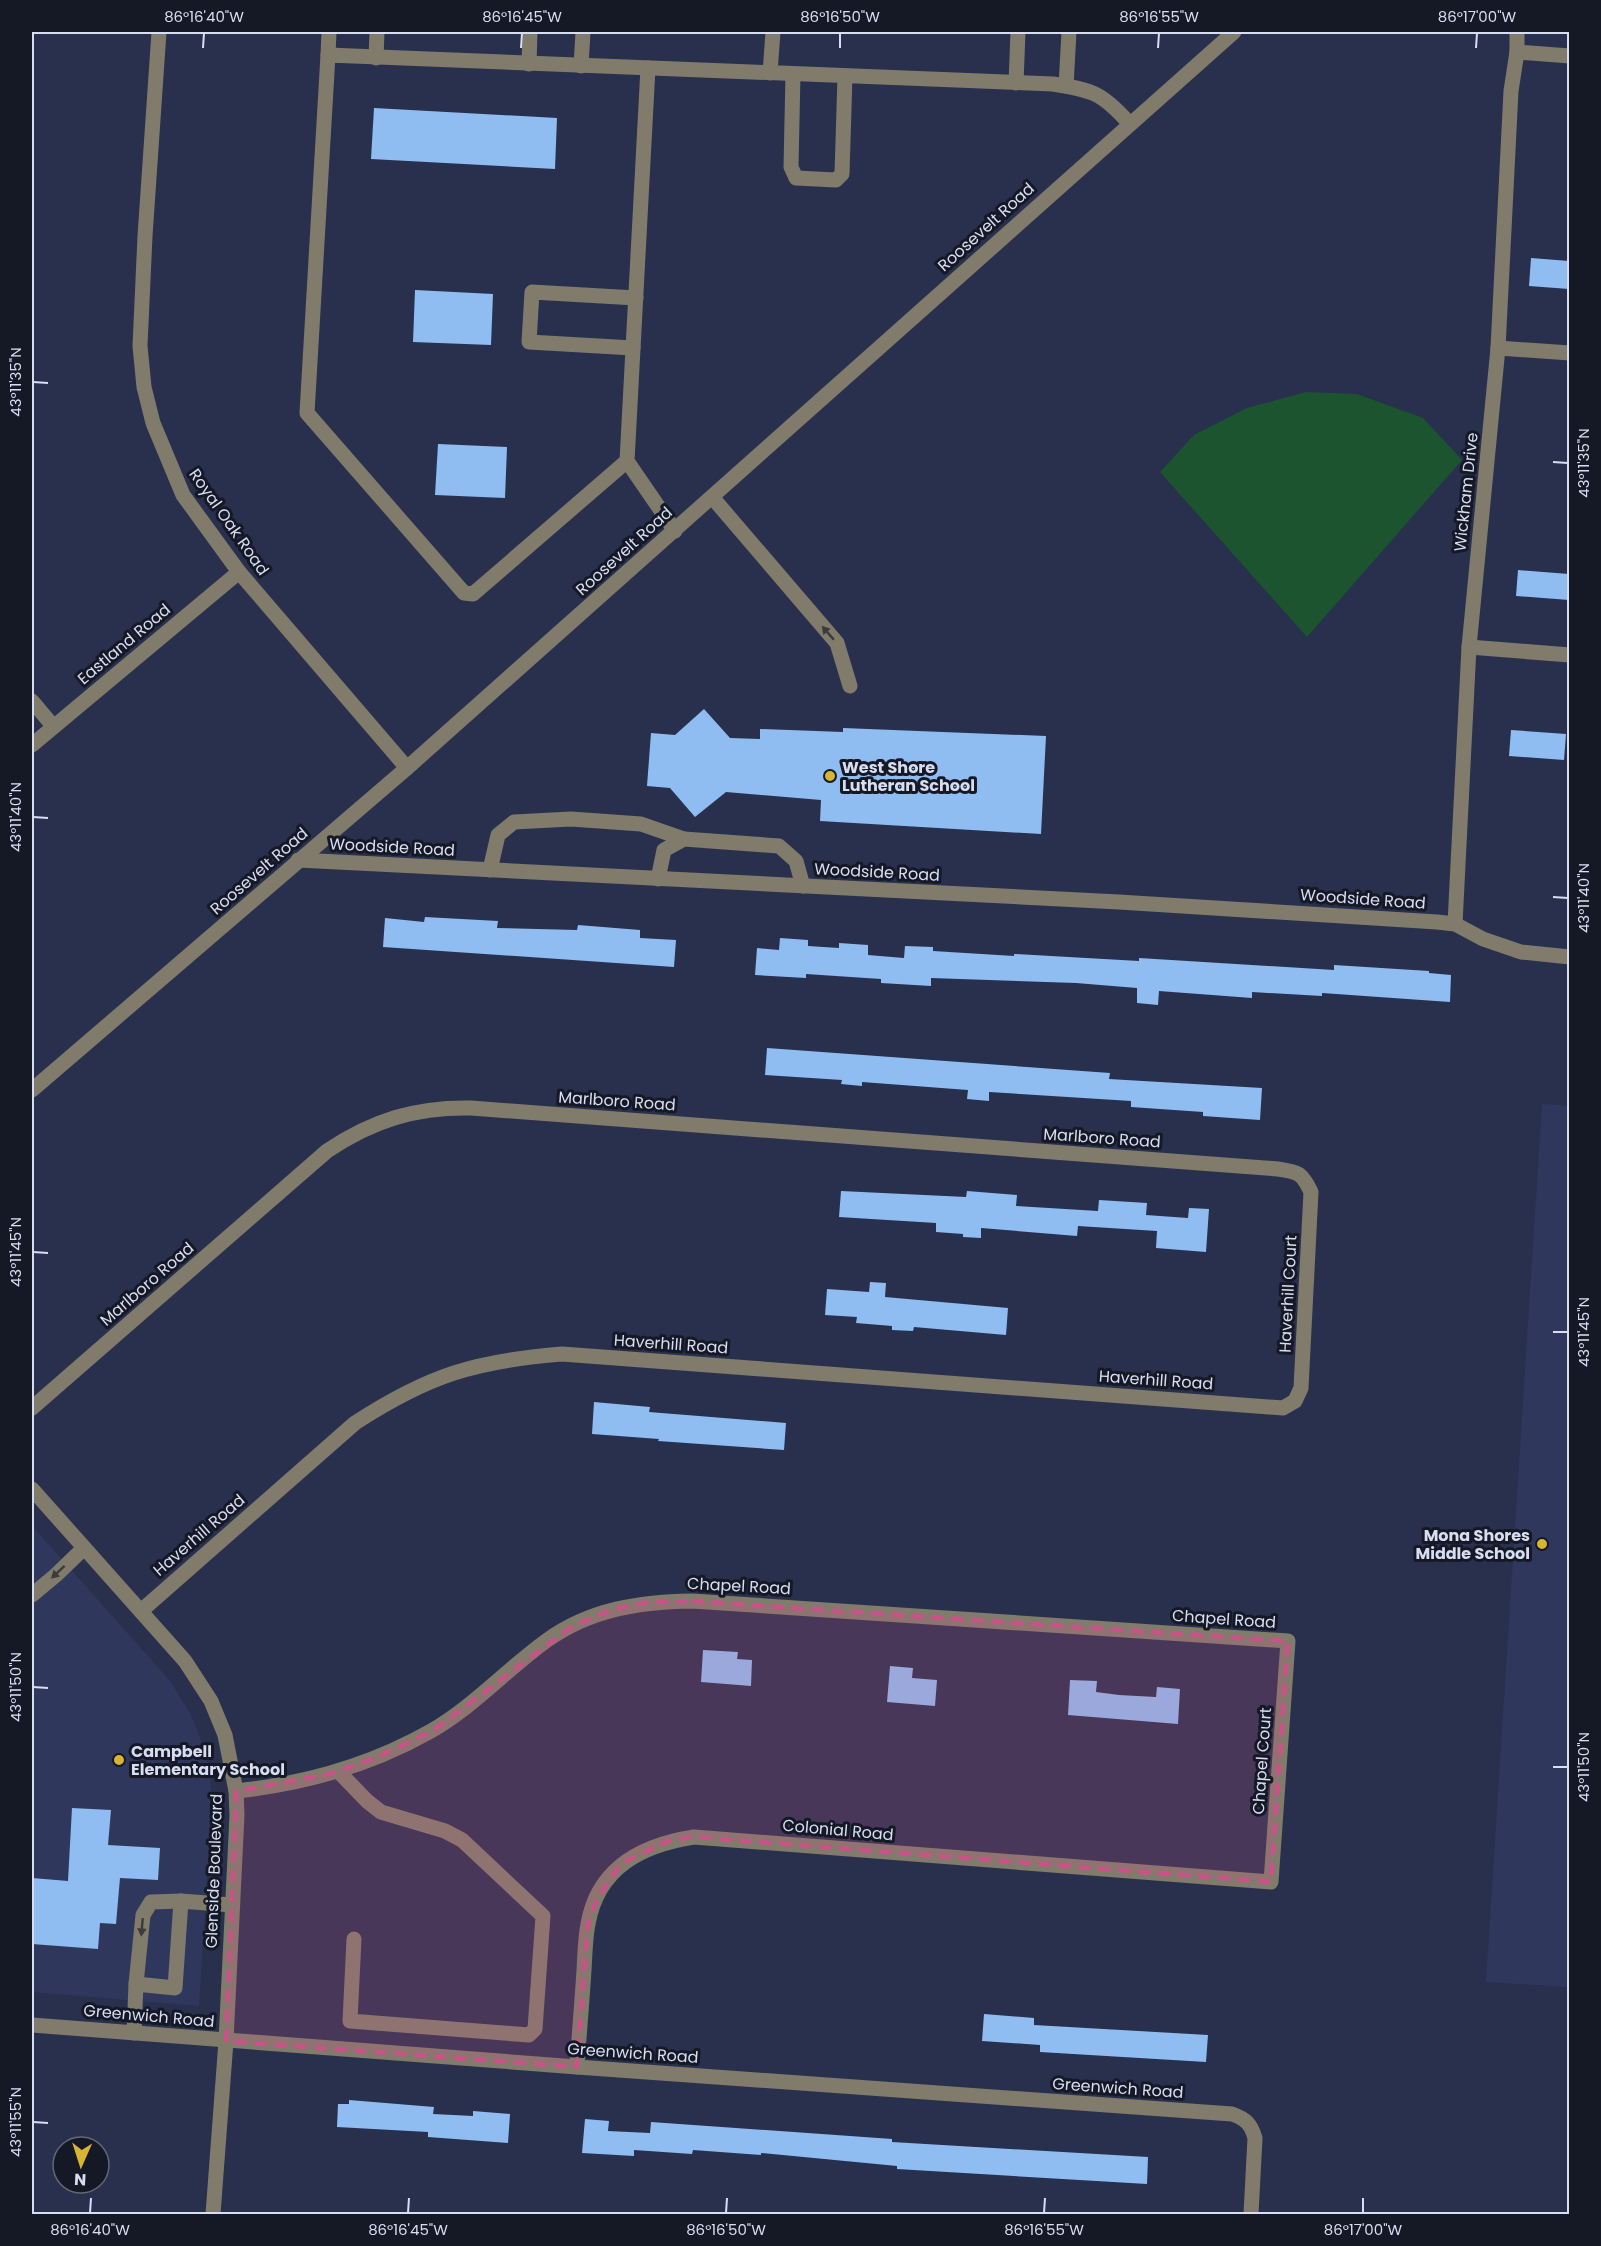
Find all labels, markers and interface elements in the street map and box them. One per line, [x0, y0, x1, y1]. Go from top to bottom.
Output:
text: 86°16'40"W [164, 6, 244, 27]
text: 86°16'45"W [482, 6, 562, 27]
text: 86°16'50"W [800, 6, 880, 27]
text: 86°16'55"W [1119, 6, 1199, 27]
text: 86°17'00"W [1438, 6, 1517, 27]
street label: Roosevelt Road [933, 177, 1039, 277]
text: 43°11'35"N [5, 347, 26, 417]
text: 43°11'35"N [1573, 428, 1594, 498]
street label: Wickham Drive [1448, 431, 1484, 553]
street label: Royal Oak Road [184, 464, 274, 580]
street label: Roosevelt Road [571, 501, 677, 601]
street label: Eastland Road [73, 598, 175, 690]
one-way arrow [822, 626, 835, 641]
place label: West Shore Lutheran School [842, 756, 975, 797]
marker: West Shore Lutheran School [823, 769, 837, 783]
text: 43°11'40"N [5, 782, 26, 852]
street label: Roosevelt Road [205, 822, 313, 920]
street label: Woodside Road [329, 832, 455, 862]
street label: Woodside Road [814, 857, 940, 887]
text: 43°11'40"N [1573, 863, 1594, 933]
street label: Woodside Road [1299, 883, 1427, 915]
street label: Marlboro Road [558, 1085, 676, 1117]
street label: Marlboro Road [1043, 1122, 1161, 1154]
text: 43°11'45"N [5, 1217, 26, 1287]
street label: Haverhill Court [1273, 1234, 1303, 1353]
street label: Marlboro Road [95, 1237, 199, 1331]
text: 43°11'45"N [1573, 1297, 1594, 1367]
street label: Haverhill Road [613, 1329, 729, 1359]
street label: Haverhill Road [1098, 1365, 1214, 1395]
street label: Haverhill Road [148, 1489, 250, 1581]
place label: Mona Shores Middle School [1415, 1524, 1530, 1565]
marker: Mona Shores Middle School [1535, 1537, 1549, 1551]
one-way arrow [51, 1565, 66, 1579]
street label: Chapel Road [686, 1572, 792, 1600]
street label: Chapel Road [1171, 1604, 1277, 1634]
text: 43°11'50"N [5, 1652, 26, 1722]
street label: Chapel Court [1247, 1707, 1277, 1815]
text: 43°11'50"N [1573, 1732, 1594, 1802]
place label: Campbell Elementary School [131, 1740, 285, 1781]
marker: Campbell Elementary School [112, 1753, 126, 1767]
street label: Glenside Boulevard [200, 1793, 228, 1949]
street label: Colonial Road [781, 1814, 895, 1846]
one-way arrow [137, 1917, 147, 1936]
street label: Greenwich Road [83, 1999, 215, 2033]
street label: Greenwich Road [567, 2037, 699, 2069]
street label: Greenwich Road [1052, 2072, 1184, 2104]
text: 43°11'55"N [5, 2087, 26, 2157]
north arrow [51, 2135, 111, 2195]
text: N [74, 2168, 87, 2191]
text: 86°16'40"W [50, 2219, 130, 2240]
text: 86°16'45"W [368, 2219, 448, 2240]
text: 86°16'50"W [686, 2219, 766, 2240]
text: 86°16'55"W [1004, 2219, 1084, 2240]
text: 86°17'00"W [1324, 2219, 1403, 2240]

